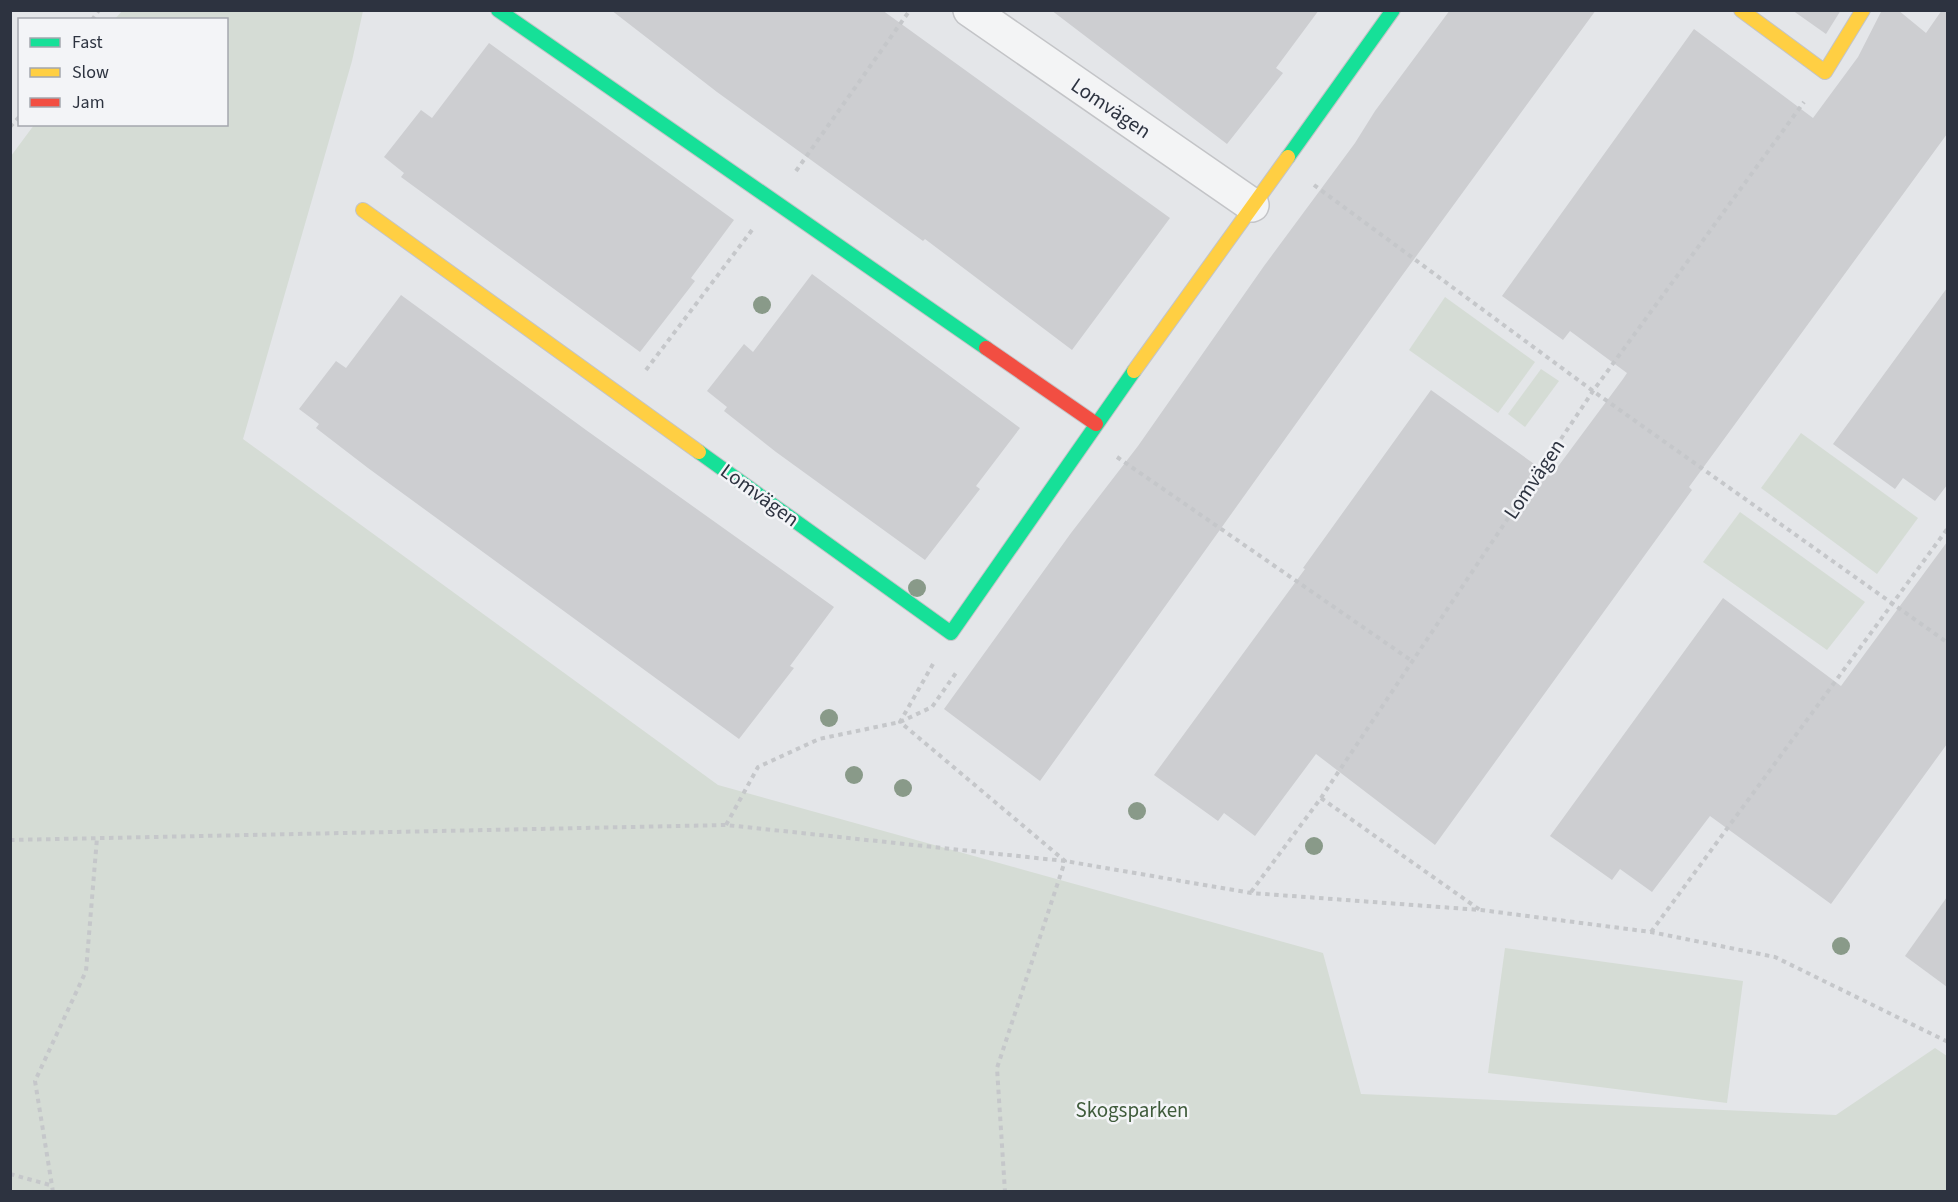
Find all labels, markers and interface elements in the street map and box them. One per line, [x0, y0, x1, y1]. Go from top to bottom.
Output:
legend [18, 18, 228, 126]
text: Fast [72, 30, 103, 55]
text: Slow [72, 60, 109, 85]
street label: Lomvägen [1065, 70, 1157, 146]
text: Jam [72, 90, 105, 115]
street label: Lomvägen [1496, 433, 1572, 525]
street label: Lomvägen [714, 456, 806, 534]
park label: Skogsparken [1075, 1095, 1189, 1125]

